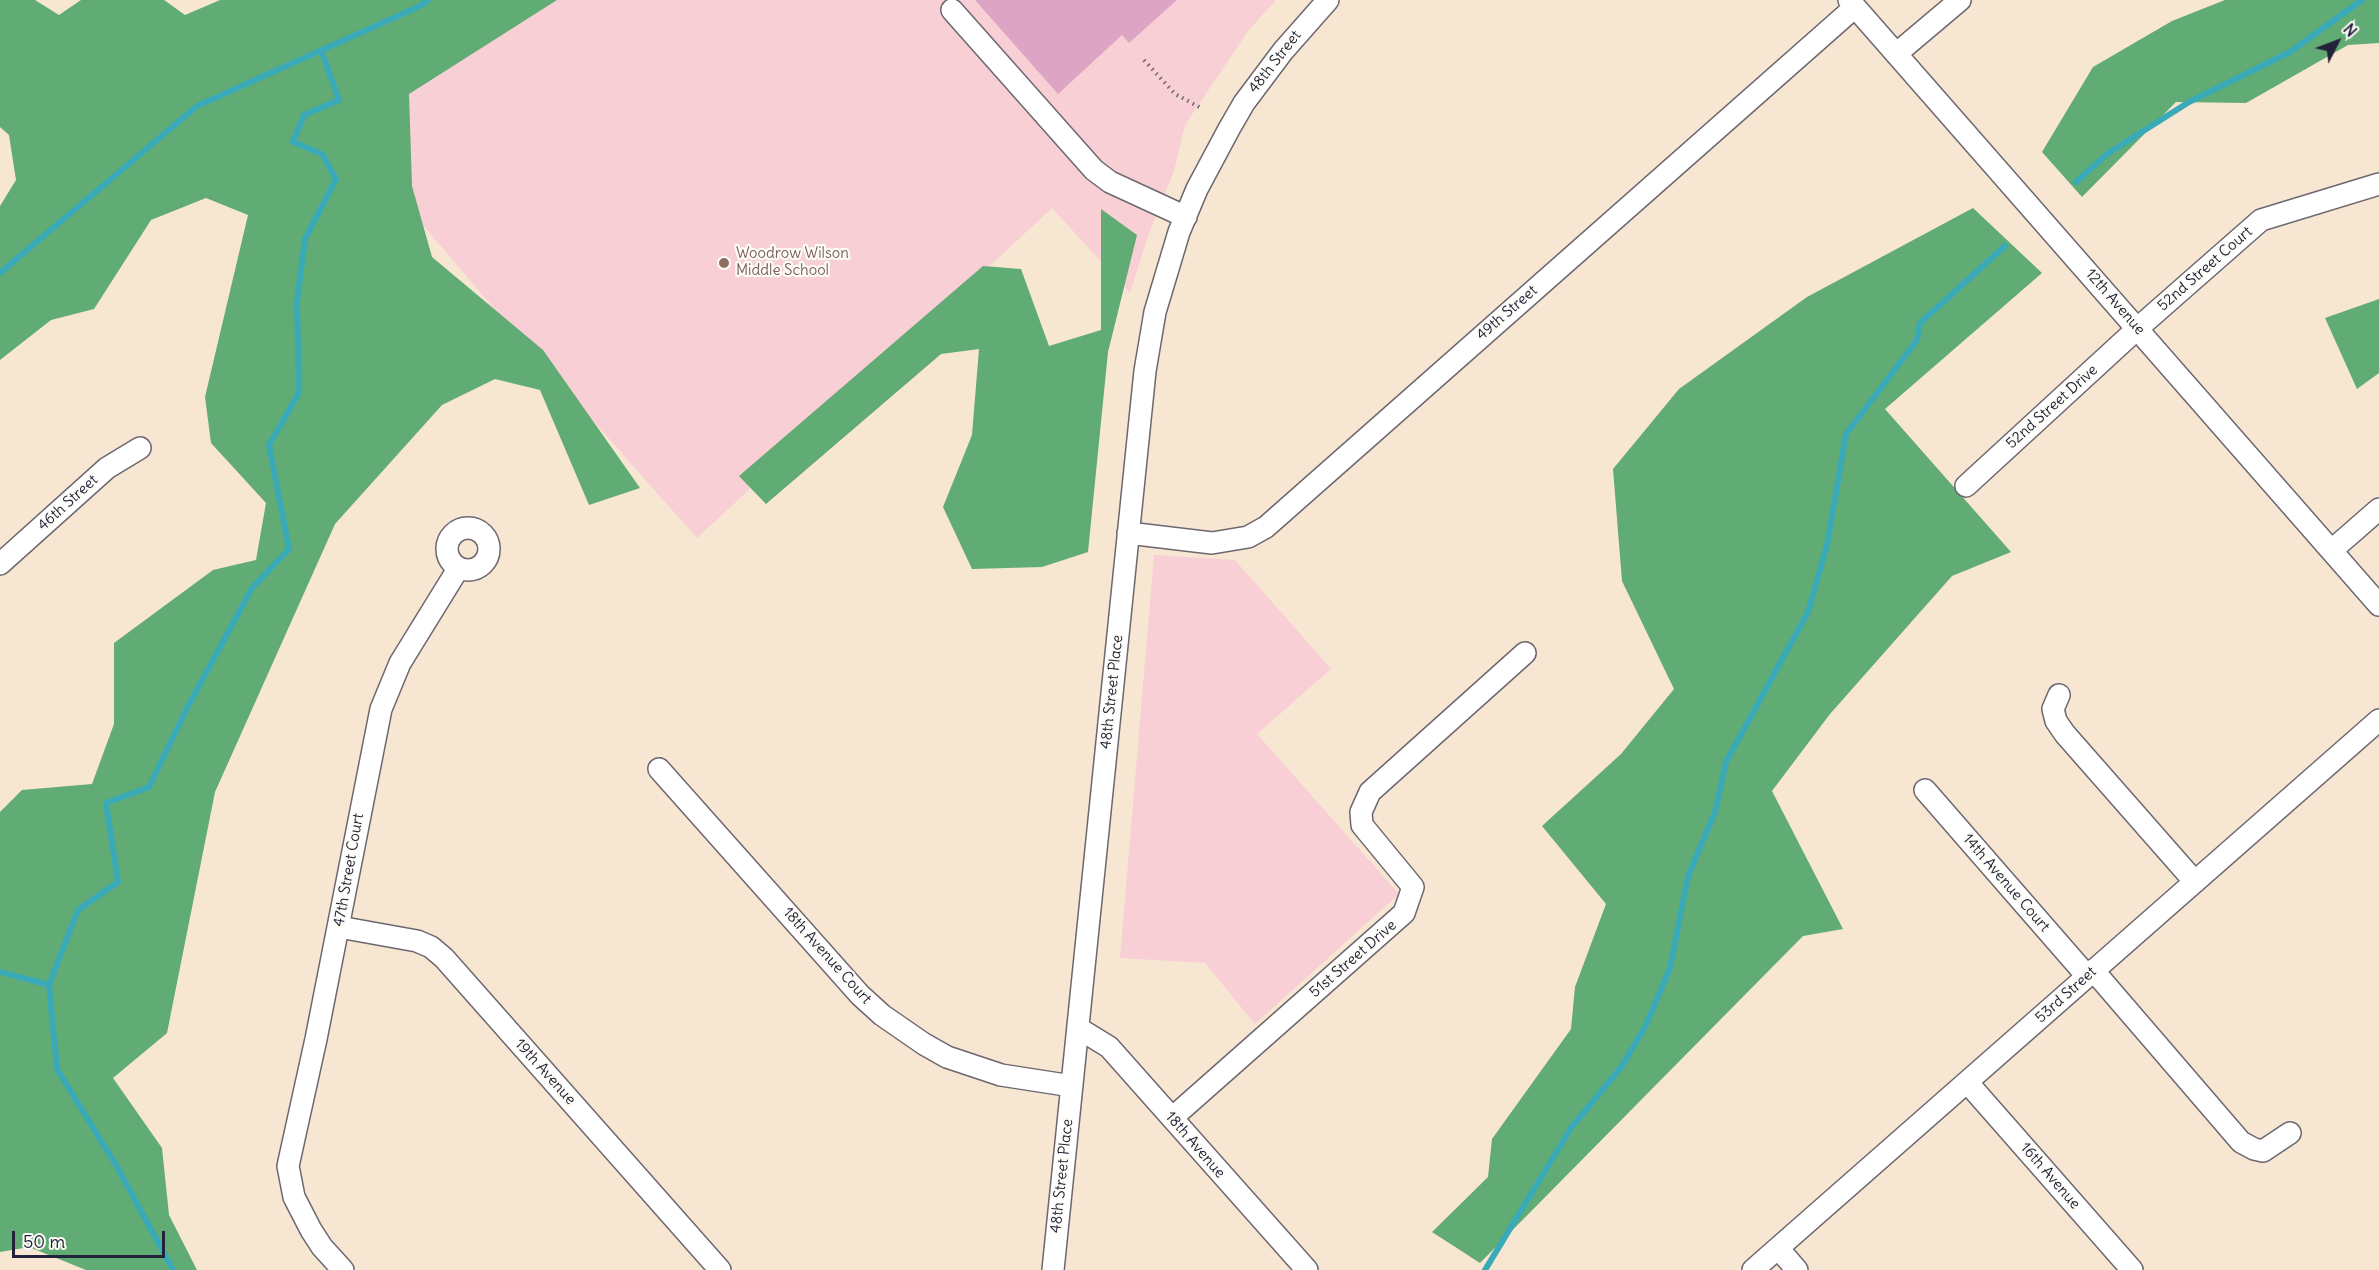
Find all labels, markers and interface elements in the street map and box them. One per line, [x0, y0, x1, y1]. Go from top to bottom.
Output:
north arrow [2307, 12, 2367, 72]
text: N [2339, 19, 2362, 41]
street label: 48th Street [1245, 27, 1305, 97]
street label: 52nd Street Court [2154, 223, 2256, 315]
place label: Woodrow Wilson Middle School [736, 245, 849, 280]
marker: Woodrow Wilson Middle School [717, 256, 731, 270]
street label: 12th Avenue [2081, 265, 2149, 339]
street label: 49th Street [1473, 282, 1541, 344]
street label: 52nd Street Drive [2003, 361, 2101, 453]
street label: 46th Street [34, 471, 102, 535]
street label: 48th Street Place [1097, 634, 1127, 750]
street label: 47th Street Court [330, 812, 368, 928]
street label: 14th Avenue Court [1959, 830, 2053, 936]
street label: 18th Avenue Court [779, 904, 875, 1008]
street label: 51st Street Drive [1306, 916, 1400, 1002]
street label: 53rd Street [2032, 963, 2100, 1027]
street label: 19th Avenue [511, 1035, 579, 1109]
street label: 18th Avenue [1161, 1108, 1229, 1182]
street label: 48th Street Place [1047, 1118, 1077, 1234]
street label: 16th Avenue [2016, 1139, 2084, 1213]
scale bar [15, 1219, 168, 1257]
text: 50 m [23, 1230, 65, 1253]

